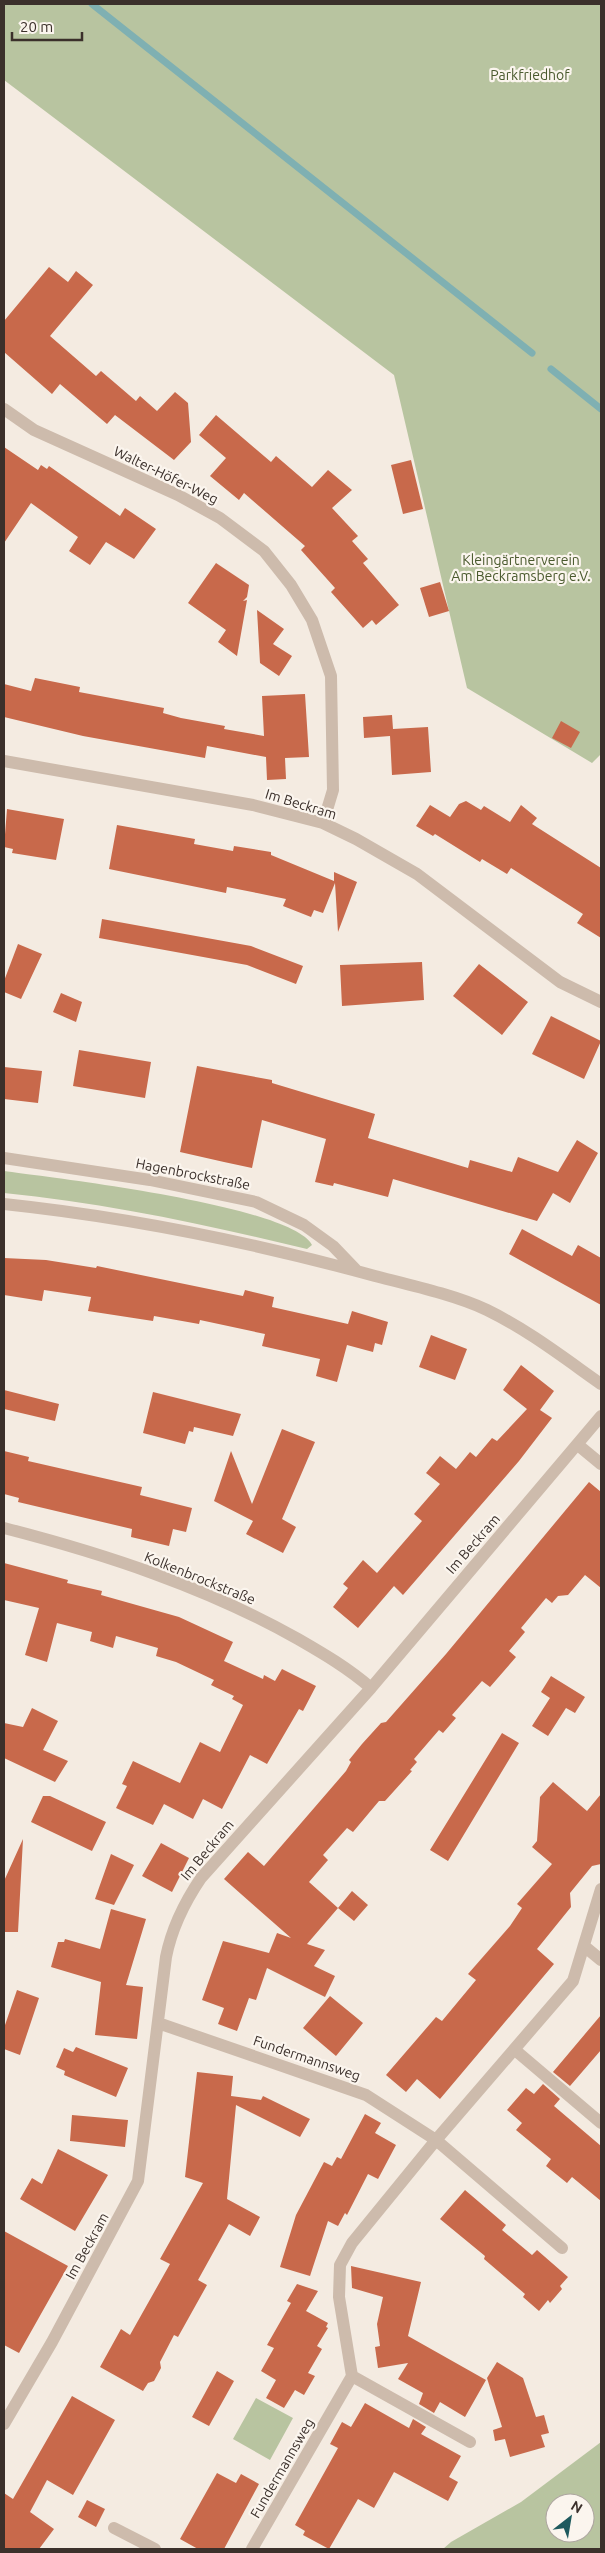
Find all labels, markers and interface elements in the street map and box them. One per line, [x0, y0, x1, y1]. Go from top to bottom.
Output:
scale bar [12, 10, 82, 42]
text: 20 m [20, 18, 53, 35]
park label: Parkfriedhof [490, 67, 570, 83]
street label: Walter-Höfer-Weg [111, 443, 221, 507]
park label: Kleingärtnerverein Am Beckramsberg e.V. [451, 552, 591, 584]
street label: Im Beckram [263, 786, 339, 822]
street label: Hagenbrockstraße [134, 1155, 252, 1193]
street label: Im Beckram [443, 1511, 503, 1577]
street label: Kolkenbrockstraße [142, 1548, 258, 1608]
street label: Im Beckram [177, 1817, 237, 1883]
street label: Fundermannsweg [251, 2032, 363, 2084]
street label: Im Beckram [62, 2210, 112, 2282]
street label: Fundermannsweg [247, 2415, 317, 2521]
north arrow [545, 2493, 595, 2543]
text: N [568, 2497, 585, 2516]

